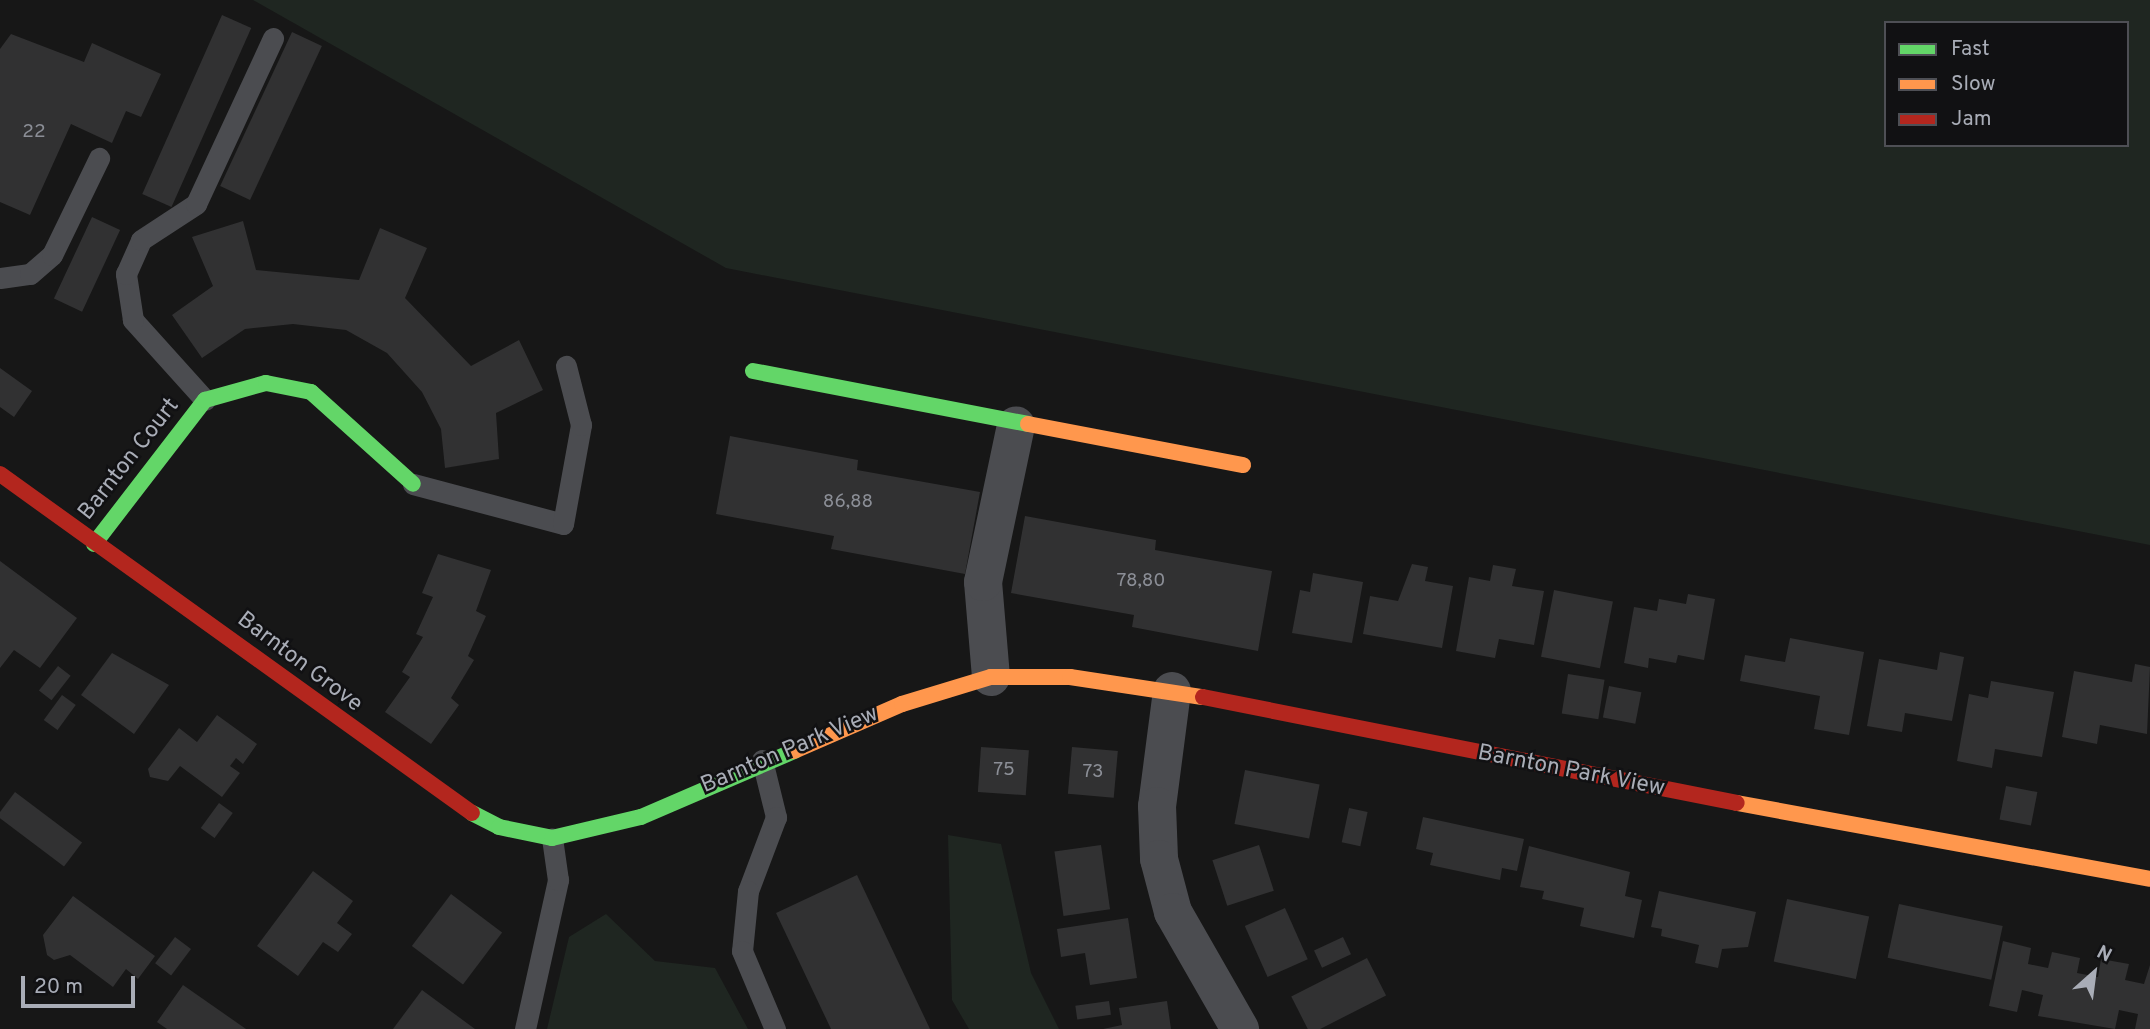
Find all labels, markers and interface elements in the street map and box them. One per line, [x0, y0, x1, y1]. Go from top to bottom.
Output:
legend [1884, 21, 2129, 147]
text: Fast [1951, 36, 1990, 63]
text: Slow [1951, 71, 1996, 98]
text: Jam [1951, 106, 1992, 133]
house number: 22 [22, 122, 46, 144]
street label: Barnton Court [74, 393, 186, 527]
house number: 86,88 [823, 492, 873, 514]
house number: 78,80 [1117, 571, 1165, 593]
street label: Barnton Grove [231, 607, 367, 719]
street label: Barnton Park View [697, 701, 883, 801]
street label: Barnton Park View [1475, 740, 1667, 804]
house number: 75 [993, 760, 1015, 782]
house number: 73 [1082, 762, 1104, 784]
north arrow [2059, 938, 2129, 1008]
text: N [2092, 941, 2116, 968]
scale bar [24, 962, 138, 1006]
text: 20 m [34, 974, 83, 1001]

